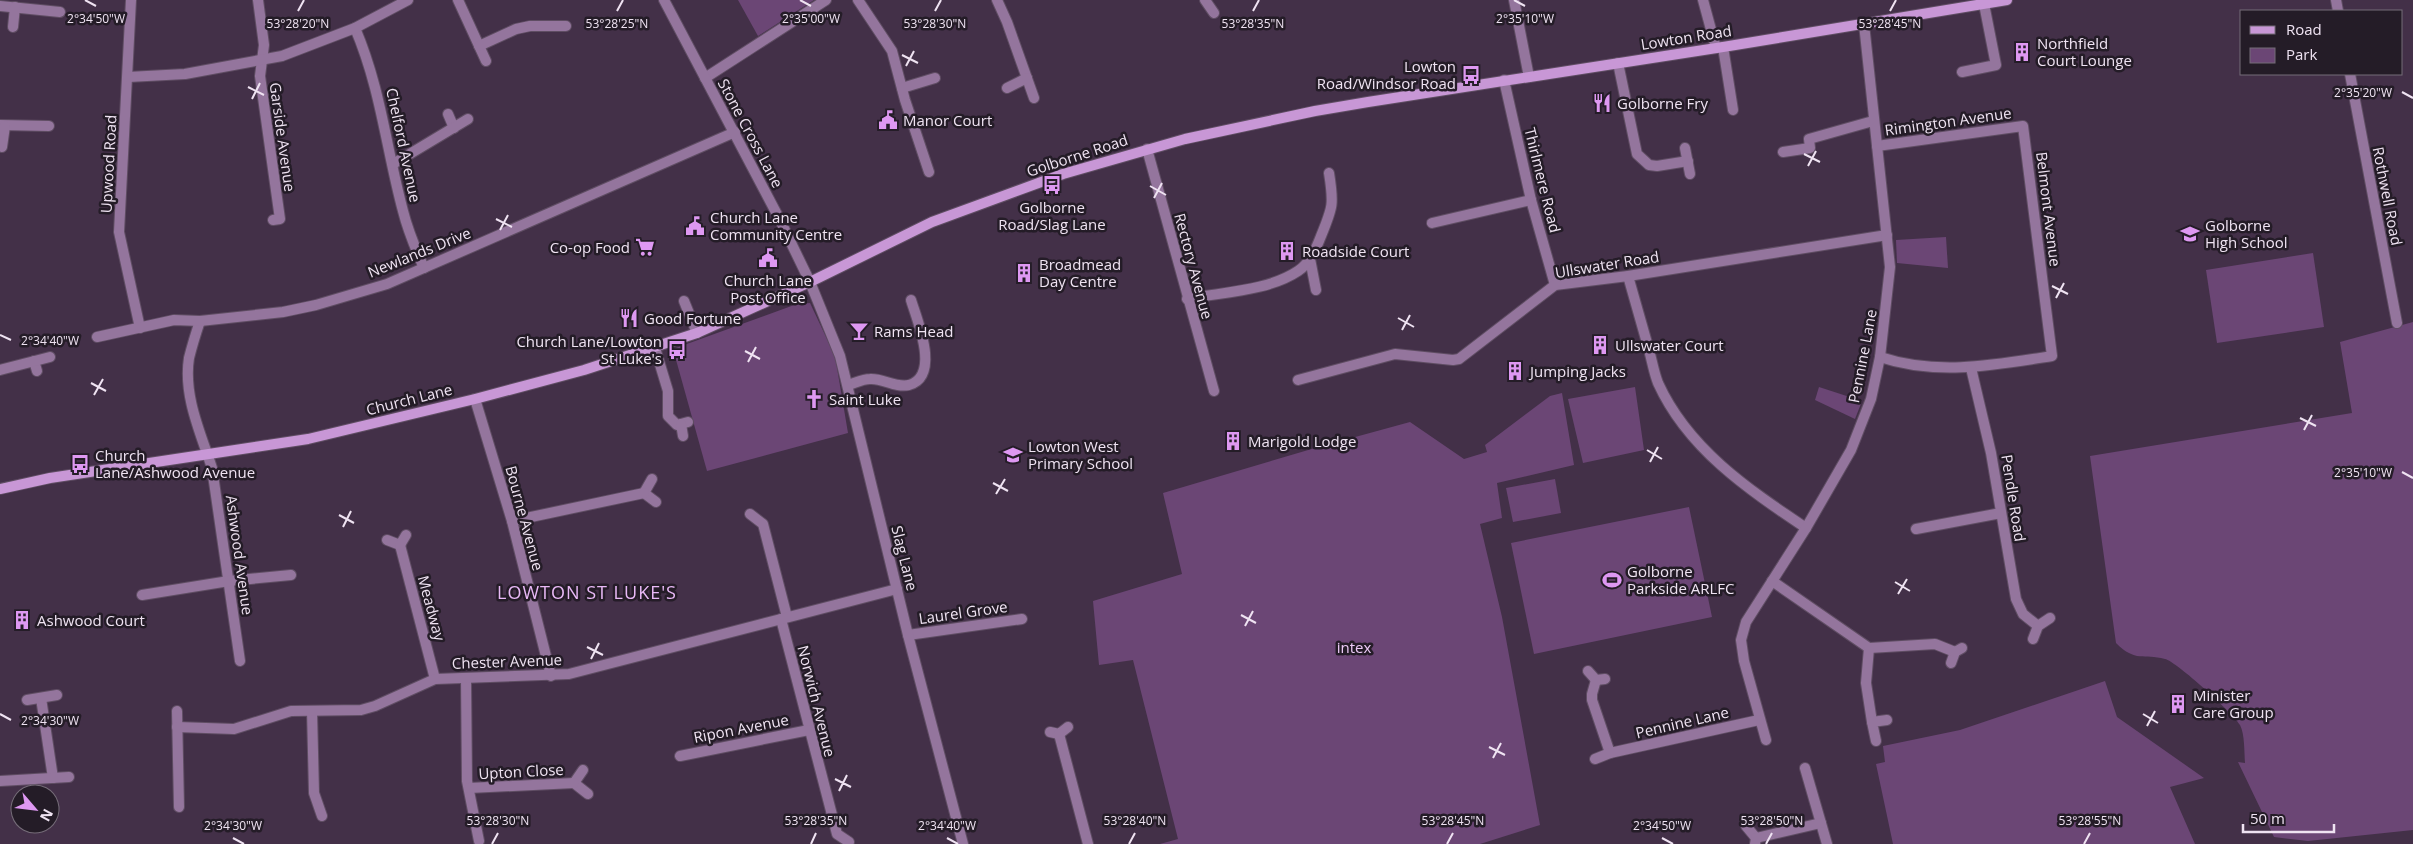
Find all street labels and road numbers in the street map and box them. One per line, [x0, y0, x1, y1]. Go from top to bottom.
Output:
street label: Lowton Road [1639, 20, 1733, 54]
street label: Stone Cross Lane [714, 75, 788, 191]
street label: Garside Avenue [265, 81, 301, 193]
street label: Chelford Avenue [382, 86, 426, 204]
street label: Rimington Avenue [1883, 102, 2013, 140]
street label: Upwood Road [95, 114, 121, 214]
street label: Thirlmere Road [1520, 125, 1566, 235]
street label: Golborne Road [1024, 129, 1130, 181]
street label: Rothwell Road [2369, 145, 2407, 247]
street label: Belmont Avenue [2032, 150, 2066, 268]
street label: Rectory Avenue [1170, 211, 1218, 321]
street label: Newlands Drive [364, 222, 474, 282]
street label: Ullswater Road [1553, 246, 1661, 282]
street label: Pennine Lane [1843, 307, 1881, 405]
street label: Church Lane [364, 379, 454, 419]
street label: Pendle Road [1997, 453, 2031, 543]
street label: Bourne Avenue [501, 463, 549, 573]
street label: Ashwood Avenue [222, 494, 258, 616]
street label: Slag Lane [887, 523, 923, 593]
street label: Meadway [414, 573, 450, 643]
street label: Laurel Grove [917, 596, 1009, 628]
street label: Norwich Avenue [793, 643, 841, 759]
street label: Chester Avenue [452, 649, 562, 673]
street label: Pennine Lane [1633, 702, 1731, 742]
street label: Ripon Avenue [692, 709, 790, 747]
street label: Upton Close [478, 759, 564, 783]

